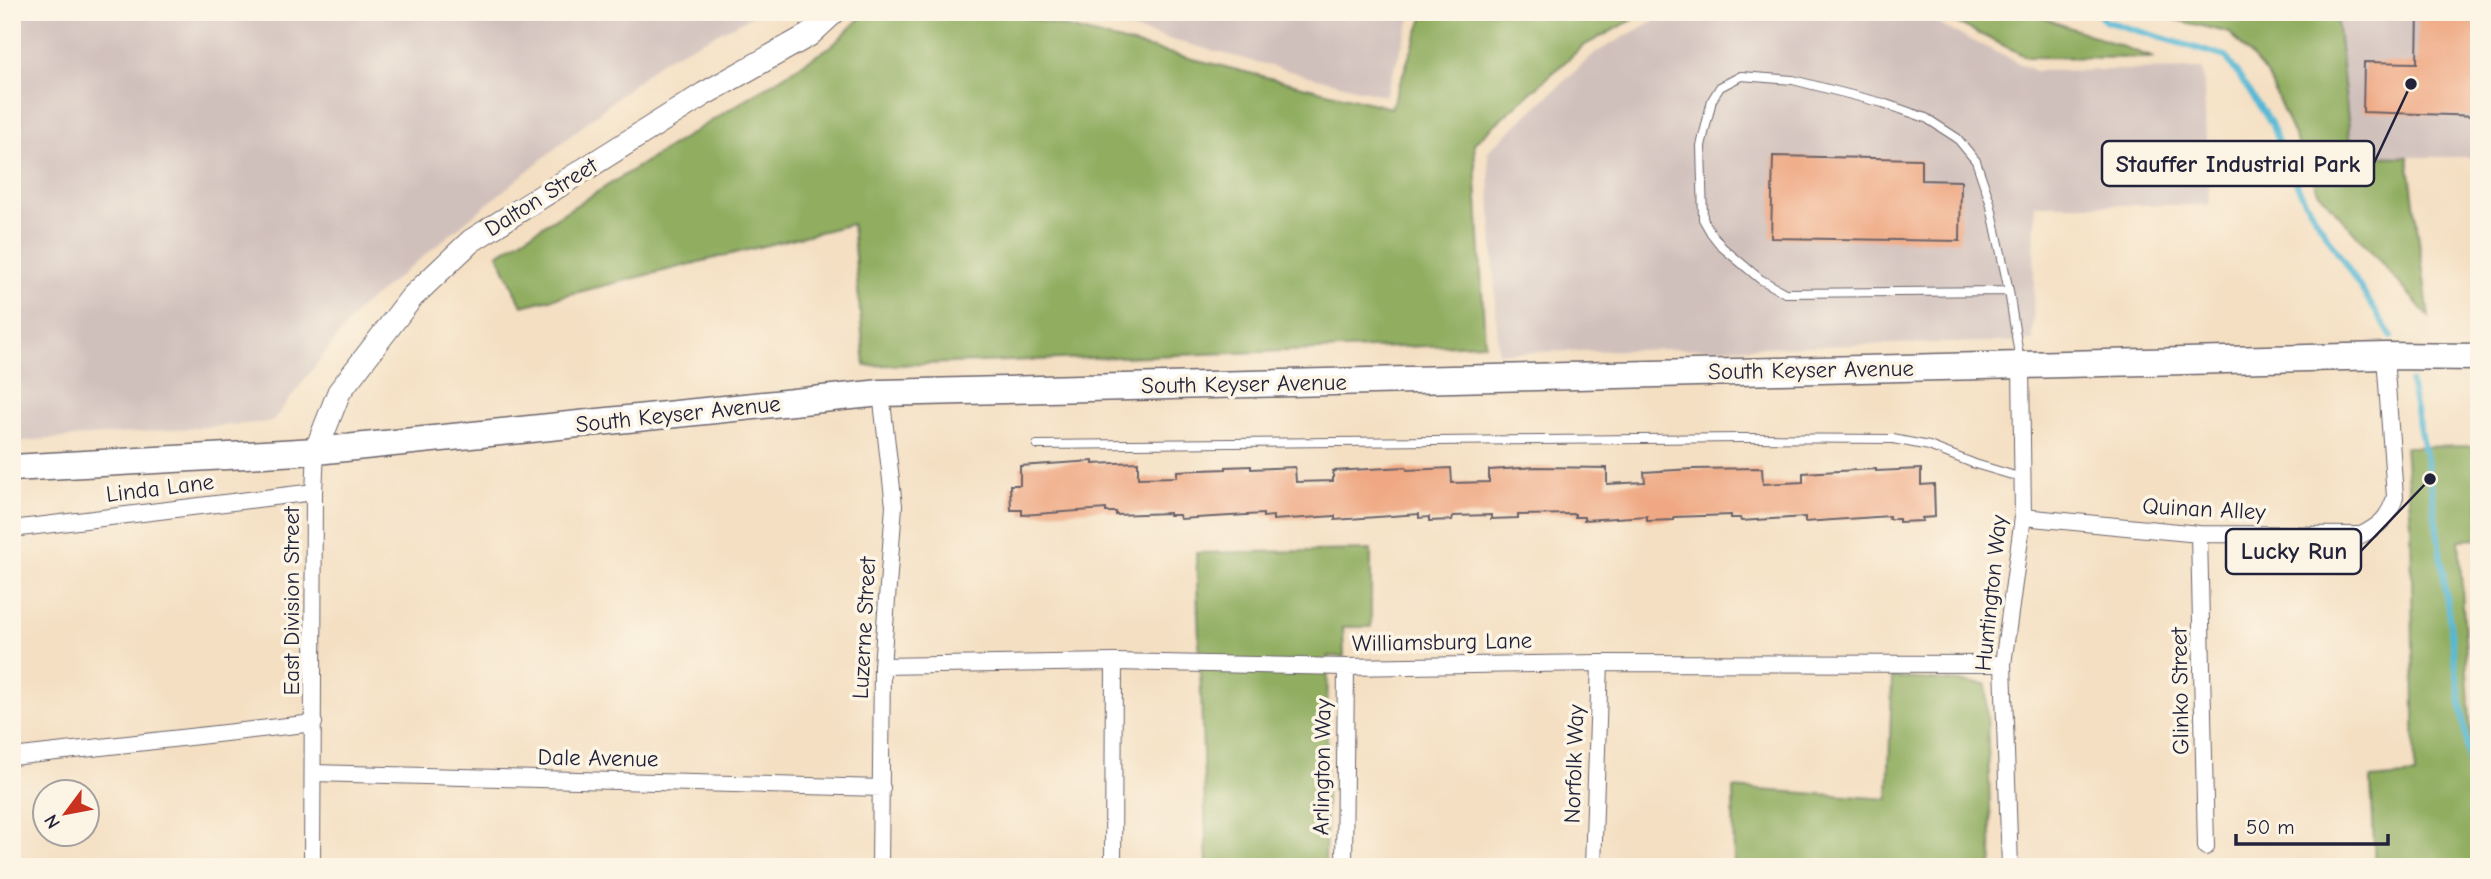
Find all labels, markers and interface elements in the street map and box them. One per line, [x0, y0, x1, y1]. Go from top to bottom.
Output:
callout: Stauffer Industrial Park [2102, 141, 2374, 186]
text: Stauffer Industrial Park [2116, 150, 2361, 178]
street label: Dalton Street [480, 151, 603, 242]
street label: South Keyser Avenue [1708, 355, 1914, 385]
street label: South Keyser Avenue [1141, 369, 1347, 399]
street label: South Keyser Avenue [574, 390, 782, 438]
street label: Linda Lane [105, 468, 215, 508]
street label: Quinan Alley [2142, 492, 2267, 526]
street label: East Division Street [278, 505, 305, 696]
street label: Huntington Way [1969, 513, 2013, 672]
callout: Lucky Run [2226, 529, 2361, 574]
text: Lucky Run [2241, 537, 2347, 565]
street label: Luzerne Street [847, 555, 881, 700]
street label: Glinko Street [2165, 626, 2195, 755]
street label: Williamsburg Lane [1352, 627, 1532, 657]
street label: Arlington Way [1307, 698, 1337, 836]
street label: Norfolk Way [1558, 703, 1590, 824]
street label: Dale Avenue [537, 743, 659, 773]
north arrow [32, 778, 102, 848]
scale bar [2236, 802, 2388, 846]
text: N [40, 810, 65, 833]
text: 50 m [2246, 815, 2295, 839]

